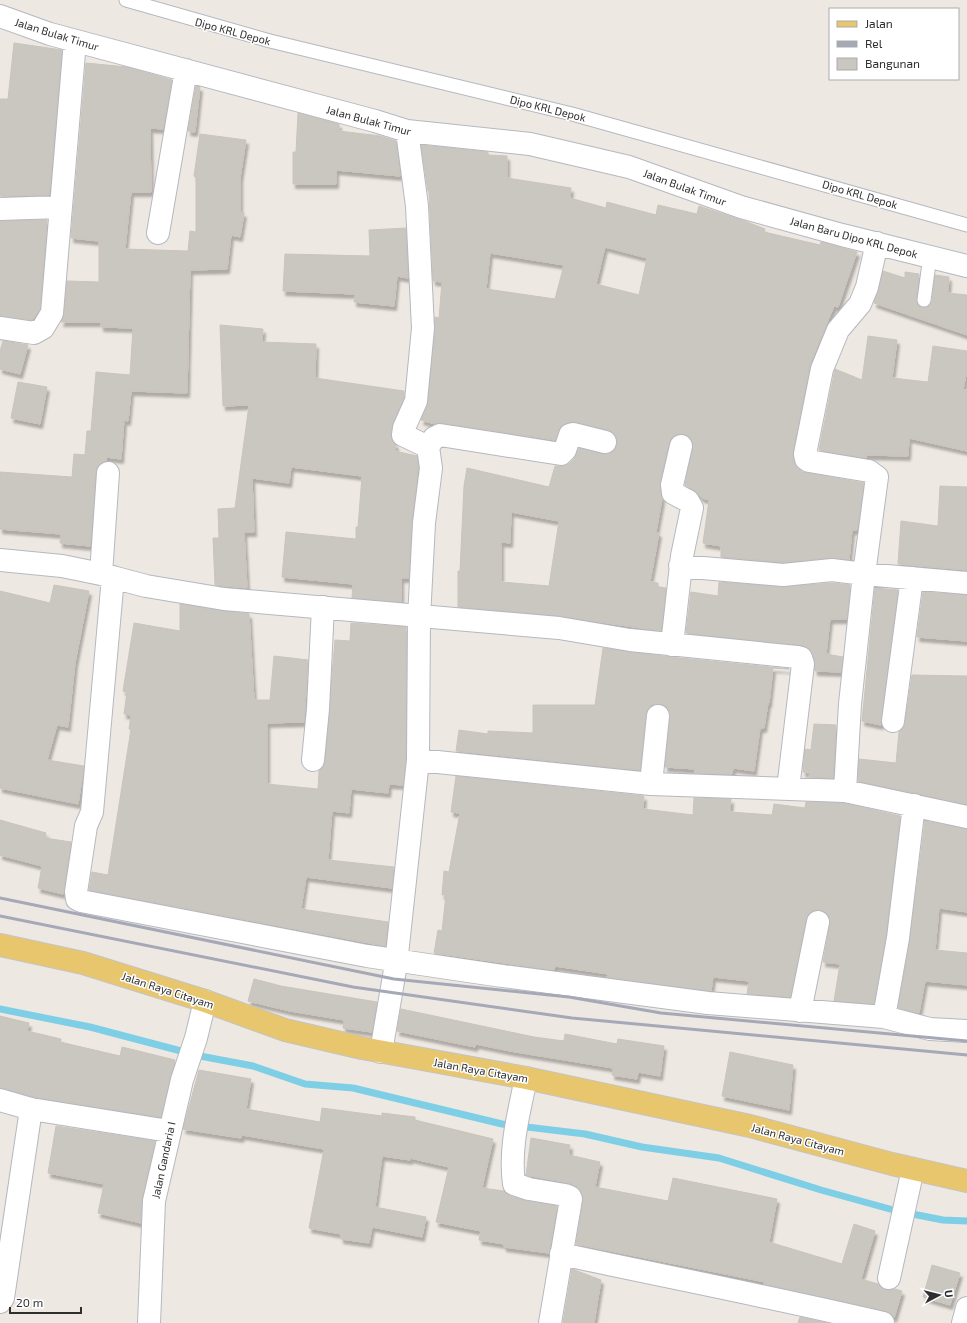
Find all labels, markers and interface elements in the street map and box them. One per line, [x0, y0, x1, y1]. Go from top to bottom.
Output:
legend [829, 8, 959, 80]
street label: Jalan Bulak Timur [13, 15, 101, 53]
street label: Dipo KRL Depok [194, 15, 273, 47]
text: Jalan [865, 16, 893, 30]
text: Rel [865, 36, 883, 50]
text: Bangunan [865, 56, 920, 70]
street label: Dipo KRL Depok [509, 92, 588, 124]
street label: Jalan Bulak Timur [325, 102, 413, 138]
street label: Jalan Bulak Timur [642, 166, 729, 208]
street label: Dipo KRL Depok [821, 177, 900, 211]
street label: Jalan Baru Dipo KRL Depok [789, 214, 920, 260]
street label: Jalan Raya Citayam [120, 969, 216, 1011]
street label: Jalan Raya Citayam [433, 1055, 529, 1085]
street label: Jalan Gandaria I [149, 1120, 177, 1200]
street label: Jalan Raya Citayam [750, 1120, 846, 1158]
north arrow [919, 1275, 959, 1315]
scale bar [10, 1289, 81, 1315]
text: U [943, 1289, 956, 1298]
text: 20 m [16, 1295, 43, 1309]

